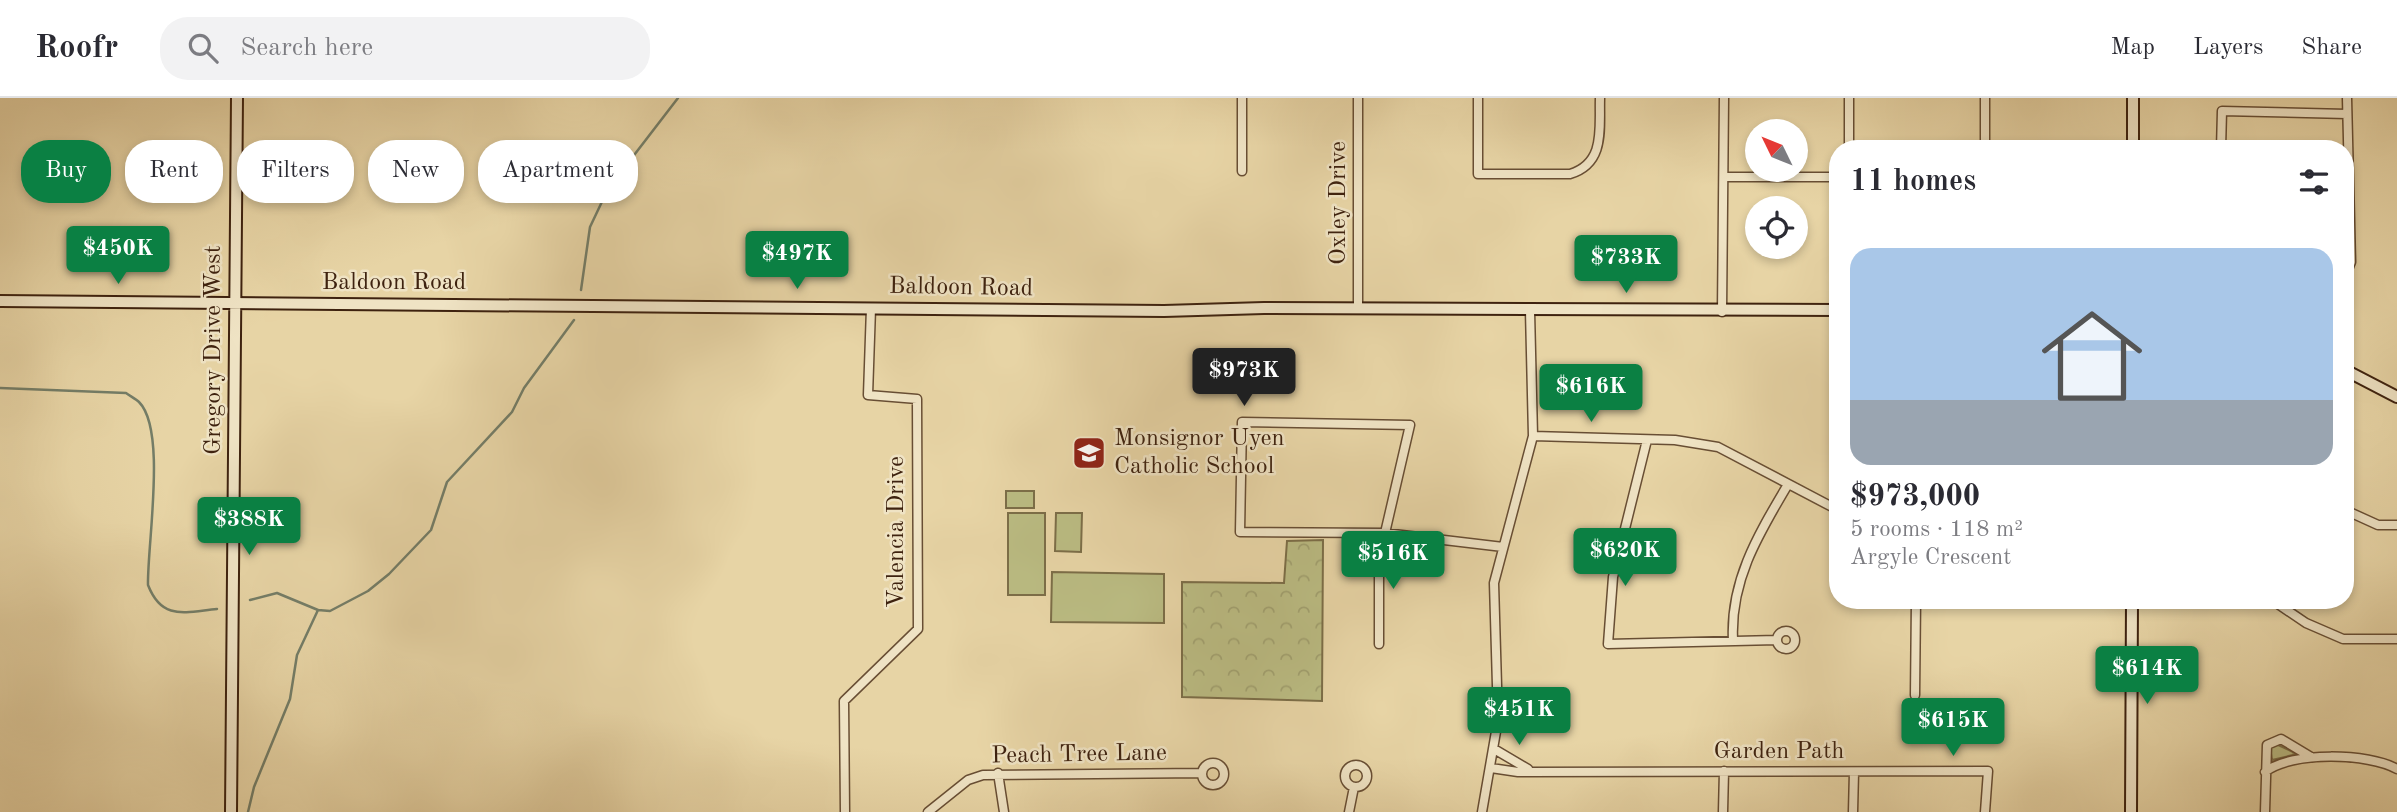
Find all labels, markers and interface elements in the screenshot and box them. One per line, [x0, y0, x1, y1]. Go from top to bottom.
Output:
search box [160, 17, 650, 80]
icon: search [184, 29, 222, 67]
text: Roofr [35, 32, 118, 65]
text: Search here [240, 35, 373, 61]
text: Map [2111, 36, 2155, 60]
text: Layers [2193, 36, 2263, 60]
text: Share [2301, 36, 2362, 60]
north arrow [1745, 119, 1808, 182]
map controls [1745, 119, 1808, 259]
chip: Buy [21, 140, 111, 203]
chip: Rent [125, 140, 223, 203]
chip: Filters [237, 140, 354, 203]
chip: New [368, 140, 464, 203]
chip: Apartment [478, 140, 638, 203]
street label: Oxley Drive [1327, 141, 1351, 265]
icon: filters [2295, 163, 2333, 201]
text: 11 homes [1850, 167, 1976, 197]
button: locate [1745, 196, 1808, 259]
pin: $450K [69, 226, 167, 286]
pin: $497K [748, 232, 846, 291]
pin: $733K [1577, 236, 1675, 295]
text: $450K [82, 237, 154, 260]
text: $497K [761, 242, 833, 265]
street label: Gregory Drive West [202, 245, 226, 455]
text: $733K [1590, 246, 1662, 269]
street label: Baldoon Road [322, 271, 466, 295]
street label: Baldoon Road [889, 275, 1033, 301]
icon: home [2029, 293, 2155, 419]
pin: $973K [1195, 348, 1293, 408]
text: $973K [1208, 359, 1280, 382]
pin: $616K [1542, 364, 1640, 424]
text: $616K [1555, 375, 1627, 398]
place label: Monsignor Uyen Catholic School [1114, 427, 1285, 479]
school or university icon: Monsignor Uyen Catholic School [1070, 434, 1108, 472]
street label: Valencia Drive [885, 456, 909, 608]
text: $973,000 [1850, 482, 1980, 512]
pin: $388K [200, 498, 298, 557]
text: $388K [213, 508, 285, 531]
text: 5 rooms · 118 m² [1850, 518, 2023, 541]
pin: $620K [1576, 528, 1674, 588]
pin: $516K [1344, 532, 1442, 591]
text: $620K [1589, 539, 1661, 562]
text: $516K [1357, 542, 1429, 565]
text: Argyle Crescent [1850, 546, 2011, 569]
pin: $614K [2098, 646, 2196, 706]
text: $614K [2111, 657, 2183, 680]
pin: $451K [1470, 688, 1568, 747]
text: $451K [1483, 698, 1555, 721]
pin: $615K [1904, 698, 2002, 758]
text: $615K [1917, 709, 1989, 732]
street label: Garden Path [1714, 740, 1844, 764]
street label: Peach Tree Lane [991, 741, 1167, 769]

